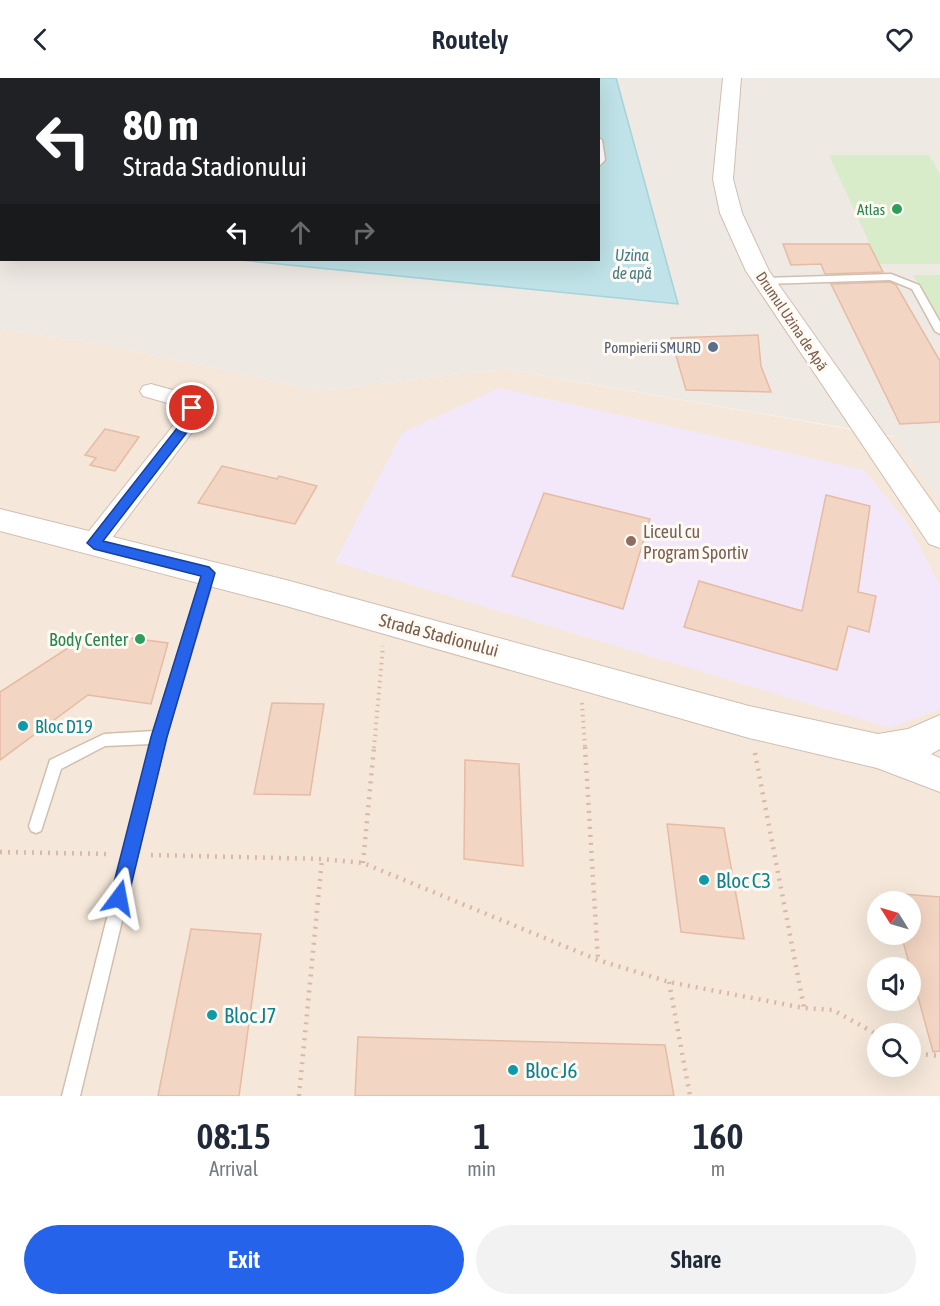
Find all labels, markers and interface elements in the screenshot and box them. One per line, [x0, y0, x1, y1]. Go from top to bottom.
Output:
icon: back [24, 23, 57, 56]
icon: heart [883, 23, 916, 56]
text: Routely [431, 24, 509, 55]
text: 80 m [123, 101, 198, 149]
icon: left [24, 102, 102, 180]
text: Strada Stadionului [123, 151, 307, 182]
place label: Atlas [857, 201, 885, 218]
marker: Atlas [890, 202, 904, 216]
icon: left [221, 216, 254, 249]
icon: ahead [284, 216, 317, 249]
icon: right [347, 216, 380, 249]
water label: Uzina de apă [612, 246, 652, 283]
street label: Drumul Uzina de Apă [753, 268, 831, 374]
place label: Pompierii SMURD [604, 339, 701, 356]
marker: Pompierii SMURD [706, 340, 720, 354]
pin [166, 382, 217, 433]
icon: arrive [175, 391, 208, 424]
place label: Liceul cu Program Sportiv [643, 521, 749, 563]
marker: Liceul cu Program Sportiv [624, 534, 638, 548]
street label: Strada Stadionului [377, 609, 501, 661]
place label: Body Center [49, 629, 129, 650]
marker: Body Center [133, 632, 147, 646]
place label: Bloc D19 [35, 716, 93, 737]
marker: Bloc D19 [16, 719, 30, 733]
position arrow [87, 866, 151, 930]
place label: Bloc C3 [716, 868, 771, 892]
marker: Bloc C3 [697, 873, 711, 887]
north arrow [867, 891, 921, 945]
map controls [867, 891, 921, 1077]
button: sound [867, 957, 921, 1011]
place label: Bloc J7 [224, 1003, 276, 1027]
marker: Bloc J7 [205, 1008, 219, 1022]
button: search [867, 1023, 921, 1077]
place label: Bloc J6 [525, 1058, 578, 1082]
marker: Bloc J6 [506, 1063, 520, 1077]
text: 08:15 [197, 1115, 271, 1157]
text: 1 [473, 1115, 490, 1157]
text: 160 [693, 1115, 743, 1157]
text: Arrival [209, 1157, 258, 1180]
text: min [467, 1157, 496, 1180]
text: m [711, 1157, 725, 1180]
button: Exit [24, 1225, 464, 1294]
button: Share [476, 1225, 916, 1294]

